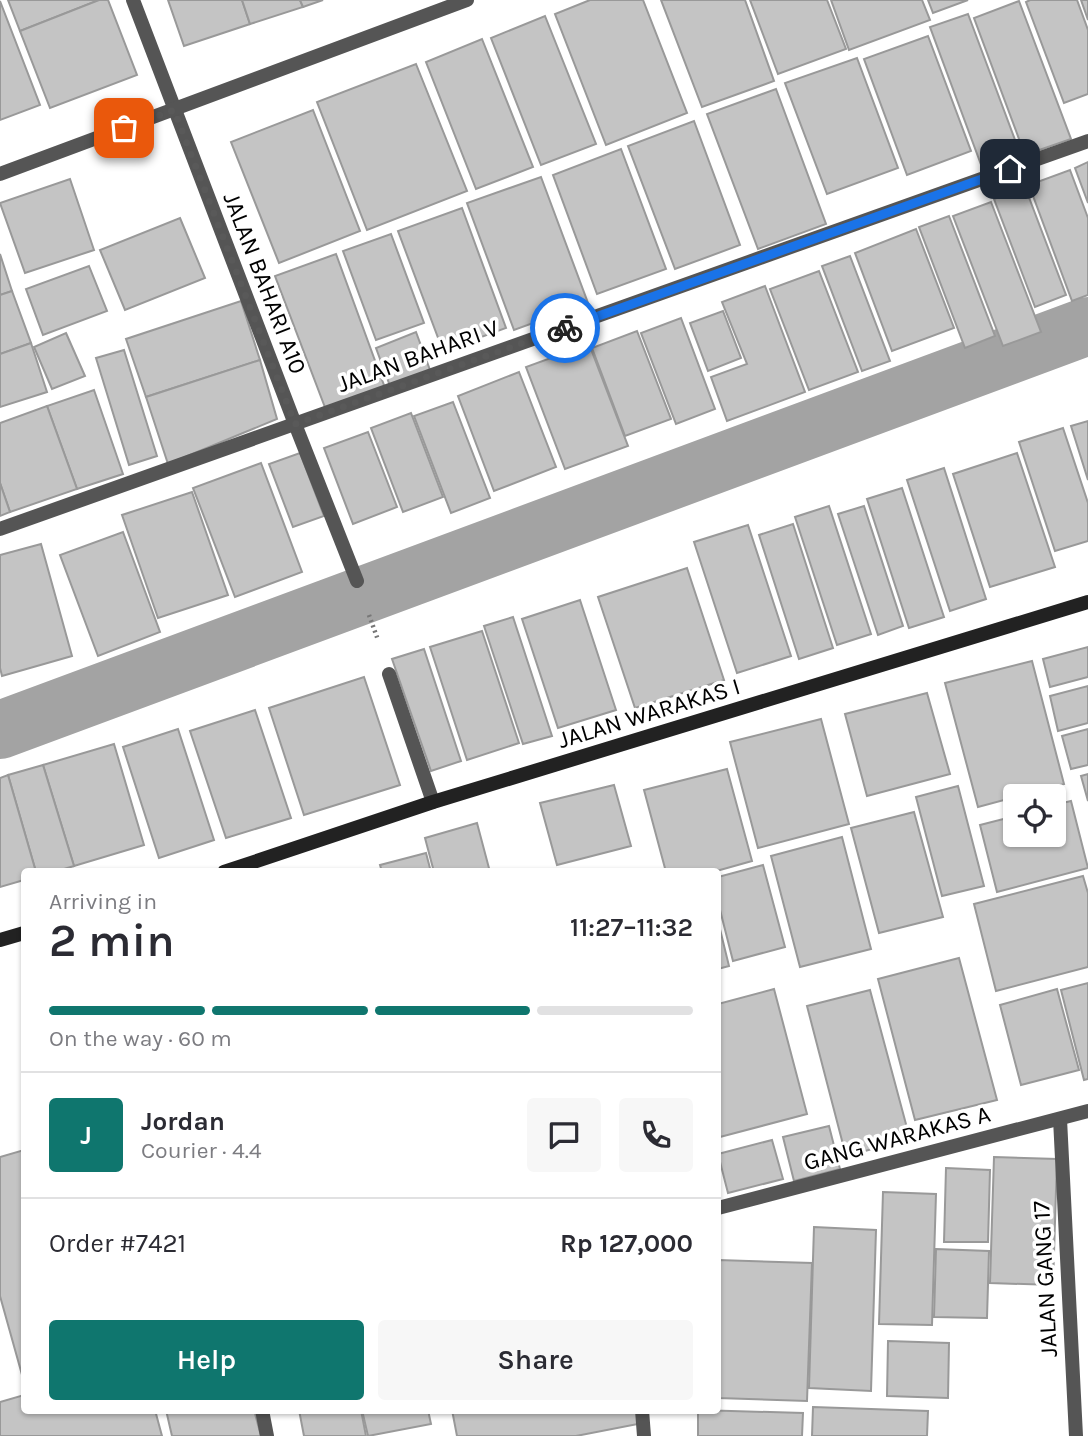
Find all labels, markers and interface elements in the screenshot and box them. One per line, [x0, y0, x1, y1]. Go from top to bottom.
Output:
pin [94, 98, 154, 158]
icon: bag [105, 109, 143, 147]
pin [980, 139, 1040, 199]
icon: home [991, 150, 1029, 188]
street label: JALAN BAHARI A10 [217, 188, 313, 378]
courier [530, 293, 600, 363]
icon: bike [546, 309, 584, 347]
street label: JALAN BAHARI V [333, 314, 503, 398]
street label: JALAN WARAKAS I [555, 672, 743, 754]
map controls [1003, 784, 1066, 847]
button: locate [1003, 784, 1066, 847]
text: Arriving in [49, 888, 157, 915]
text: 11:27–11:32 [570, 912, 693, 943]
text: 2 min [49, 914, 175, 968]
text: On the way · 60 m [49, 1025, 232, 1052]
button: chat [527, 1098, 601, 1172]
button: phone [619, 1098, 693, 1172]
street label: GANG WARAKAS A [801, 1100, 994, 1176]
text: Jordan [141, 1106, 225, 1137]
text: J [80, 1120, 92, 1151]
text: Courier · 4.4 [141, 1137, 262, 1164]
street label: JALAN GANG 17 [1027, 1200, 1063, 1358]
text: Order #7421 [49, 1228, 186, 1259]
text: Rp 127,000 [560, 1228, 693, 1259]
button: Help [49, 1320, 364, 1400]
button: Share [378, 1320, 693, 1400]

